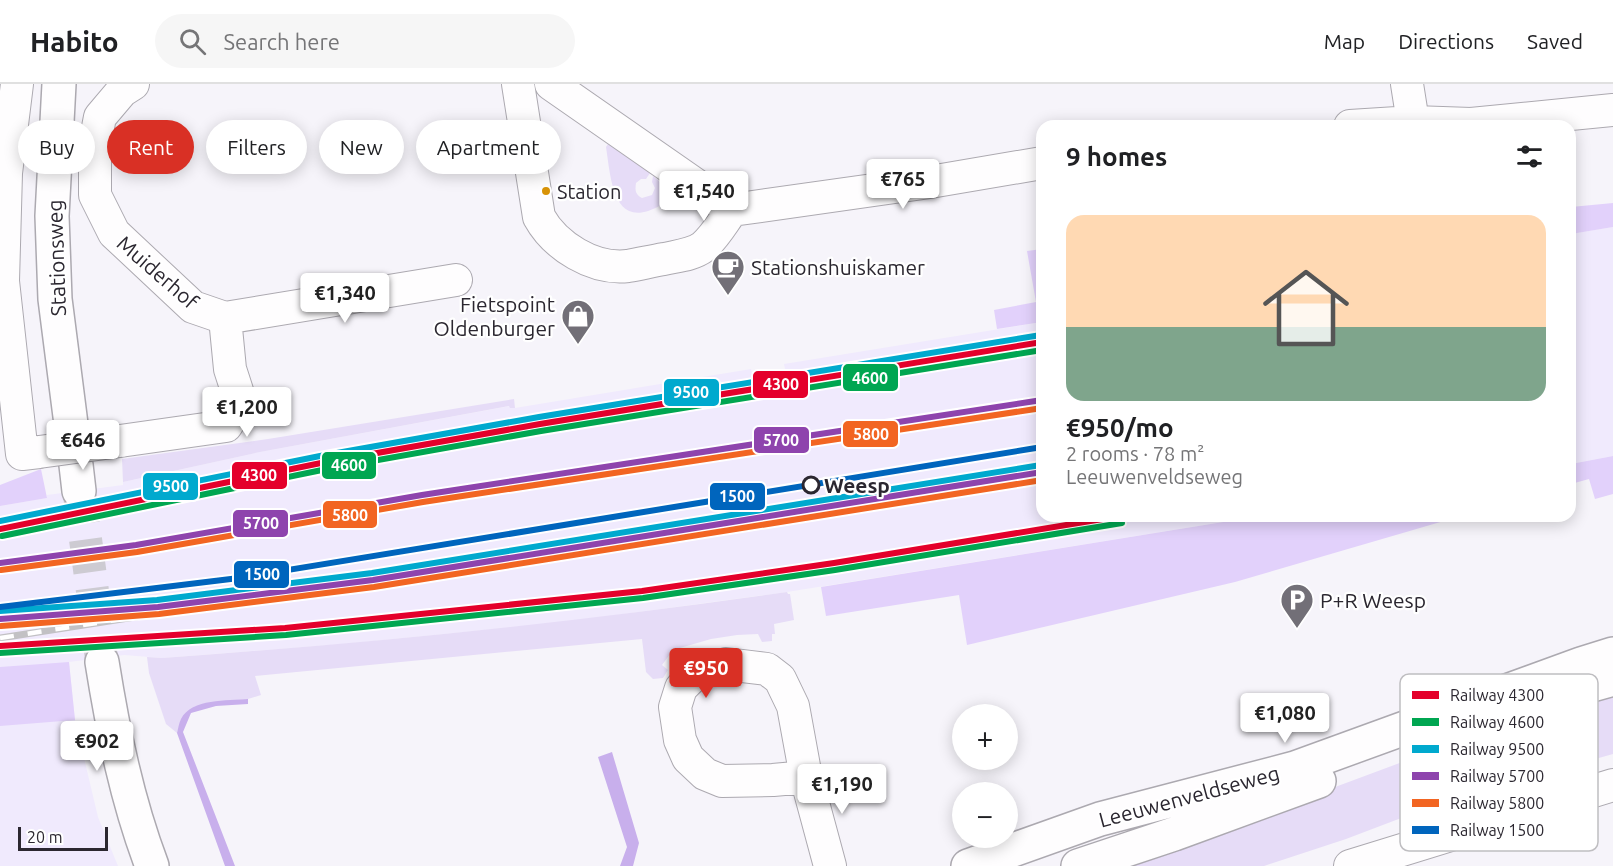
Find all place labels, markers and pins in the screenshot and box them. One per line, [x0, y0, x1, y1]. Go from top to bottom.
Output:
pin: €765 [867, 159, 939, 210]
pin: €1,540 [655, 171, 753, 222]
place label: Station [557, 180, 621, 203]
marker: Station [540, 185, 552, 197]
cafe icon: Stationshuiskamer [710, 249, 746, 296]
place label: Stationshuiskamer [751, 255, 925, 279]
pin: €1,340 [296, 273, 394, 324]
place label: Fietspoint Oldenburger [433, 292, 555, 340]
shop icon: Fietspoint Oldenburger [560, 298, 596, 345]
pin: €1,200 [198, 387, 296, 438]
pin: €646 [47, 420, 119, 471]
place label: Weesp [824, 473, 890, 497]
marker: Weesp [802, 476, 820, 494]
parking icon: P+R Weesp [1279, 582, 1315, 629]
place label: P+R Weesp [1320, 588, 1426, 612]
pin: €950 [670, 648, 742, 699]
pin: €1,080 [1236, 693, 1334, 744]
pin: €902 [61, 721, 133, 772]
pin: €1,190 [793, 764, 891, 815]

